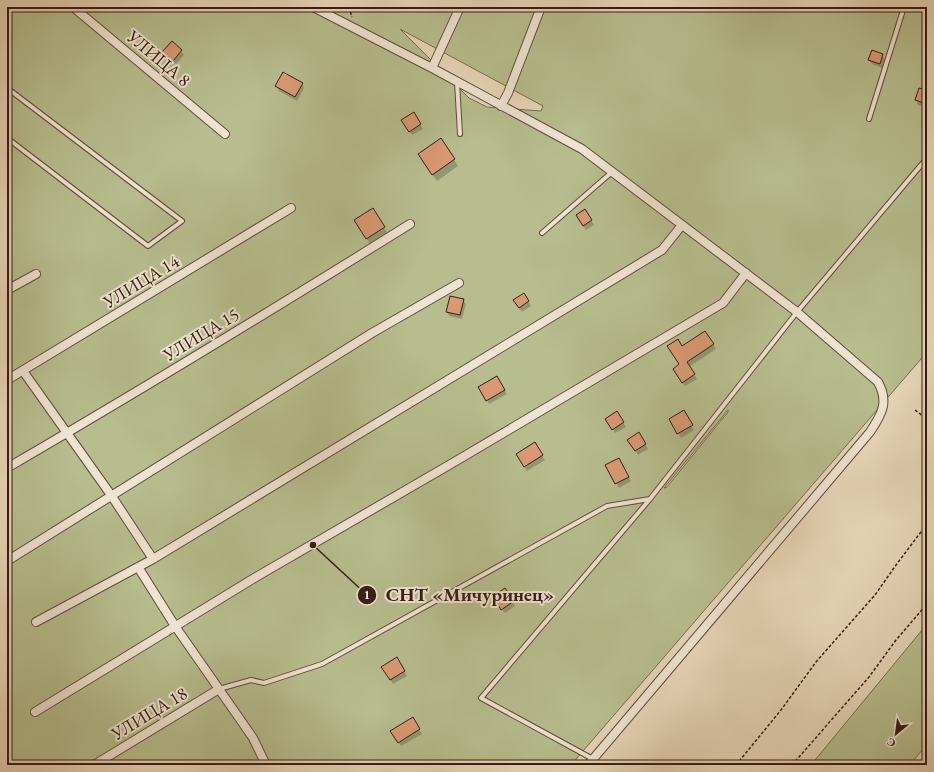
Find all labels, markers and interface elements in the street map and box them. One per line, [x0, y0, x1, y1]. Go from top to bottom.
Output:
street label: УЛИЦА 8 [122, 24, 196, 91]
street label: УЛИЦА 14 [98, 249, 184, 313]
street label: УЛИЦА 15 [158, 302, 243, 366]
callout: СНТ «Мичуринец» [357, 579, 562, 610]
text: СНТ «Мичуринец» [386, 582, 554, 607]
text: 1 [364, 587, 370, 603]
street label: УЛИЦА 18 [106, 681, 191, 745]
north arrow [876, 714, 916, 754]
text: С [884, 735, 898, 751]

